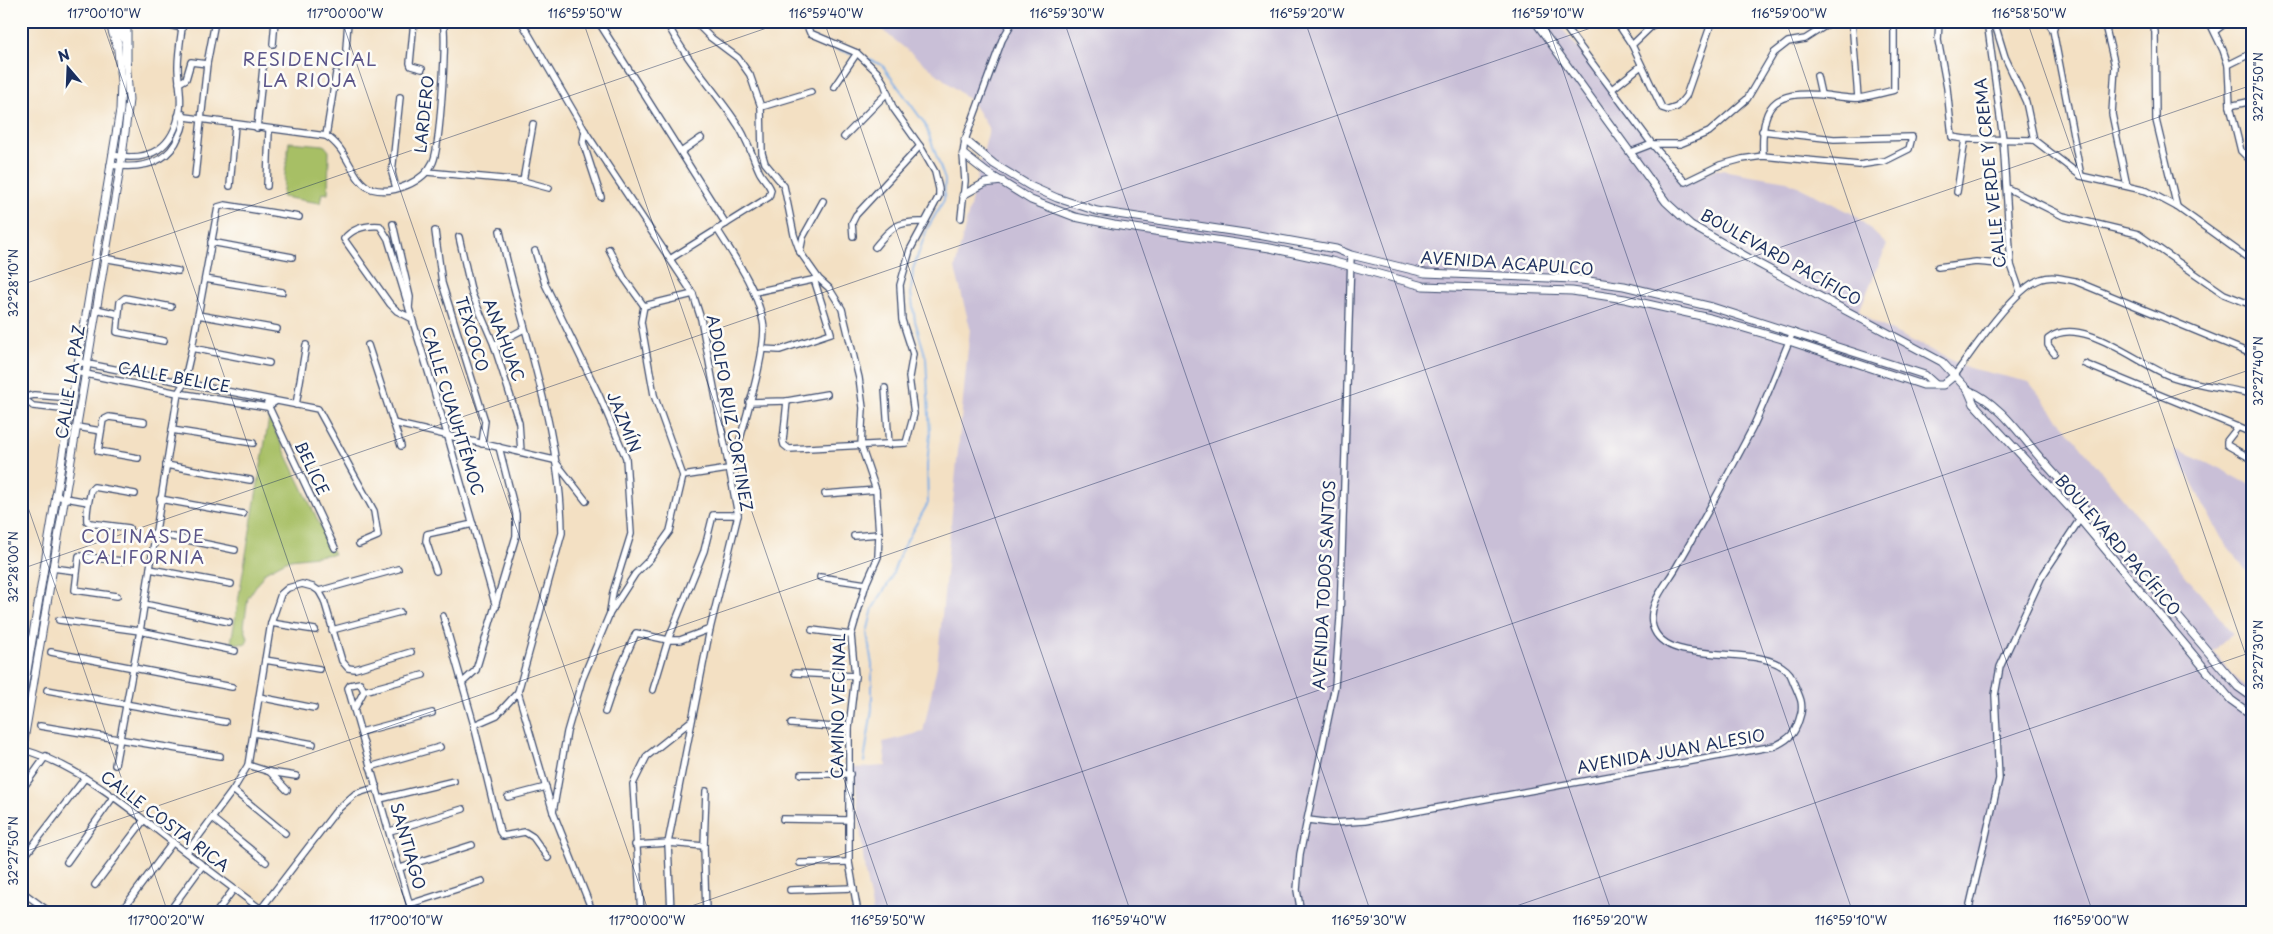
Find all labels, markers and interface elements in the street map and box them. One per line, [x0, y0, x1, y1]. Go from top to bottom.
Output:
text: 117°00'10"W [67, 4, 141, 22]
text: 117°00'00"W [307, 4, 384, 22]
text: 116°59'50"W [548, 4, 623, 22]
text: 116°59'40"W [789, 4, 864, 22]
text: 116°59'30"W [1030, 4, 1105, 22]
text: 116°59'20"W [1269, 4, 1345, 22]
text: 116°59'10"W [1512, 4, 1585, 22]
text: 116°59'00"W [1751, 4, 1827, 22]
text: 116°58'50"W [1992, 4, 2067, 22]
north arrow [42, 42, 92, 92]
text: N [55, 44, 72, 67]
district label: RESIDENCIAL LA RIOJA [242, 45, 378, 93]
text: 32°27'50"N [2249, 52, 2267, 122]
street label: LARDERO [407, 74, 439, 154]
street label: CALLE VERDE Y CREMA [1967, 77, 2011, 269]
street label: BOULEVARD PACÍFICO [1697, 202, 1866, 310]
street label: AVENIDA ACAPULCO [1420, 244, 1594, 280]
text: 32°28'10"N [4, 249, 22, 317]
street label: TEXCOCO [450, 293, 496, 374]
street label: ANAHUAC [478, 295, 532, 385]
street label: ADOLFO RUIZ CORTINEZ [702, 313, 760, 513]
street label: CALLE LA PAZ [48, 323, 90, 441]
street label: CALLE CUAUHTÉMOC [417, 323, 491, 498]
text: 32°27'40"N [2249, 336, 2267, 406]
street label: CALLE BELICE [116, 354, 232, 398]
street label: JAZMÍN [602, 387, 648, 456]
street label: BELICE [290, 436, 336, 499]
street label: BOULEVARD PACÍFICO [2050, 468, 2187, 620]
street label: AVENIDA TODOS SANTOS [1306, 479, 1340, 690]
district label: COLINAS DE CALIFORNIA [81, 522, 205, 570]
text: 32°28'00"N [4, 531, 22, 603]
text: 32°27'30"N [2249, 620, 2267, 690]
street label: CAMINO VECINAL [824, 633, 850, 779]
street label: AVENIDA JUAN ALESIO [1575, 722, 1767, 778]
street label: CALLE COSTA RICA [96, 764, 235, 877]
street label: SANTIAGO [385, 799, 433, 892]
text: 32°27'50"N [4, 816, 22, 886]
text: 117°00'20"W [128, 911, 205, 929]
text: 117°00'10"W [369, 911, 443, 929]
text: 117°00'00"W [609, 911, 686, 929]
text: 116°59'50"W [851, 911, 926, 929]
text: 116°59'40"W [1092, 911, 1167, 929]
text: 116°59'30"W [1332, 911, 1407, 929]
text: 116°59'20"W [1572, 911, 1648, 929]
text: 116°59'10"W [1815, 911, 1888, 929]
text: 116°59'00"W [2053, 911, 2129, 929]

